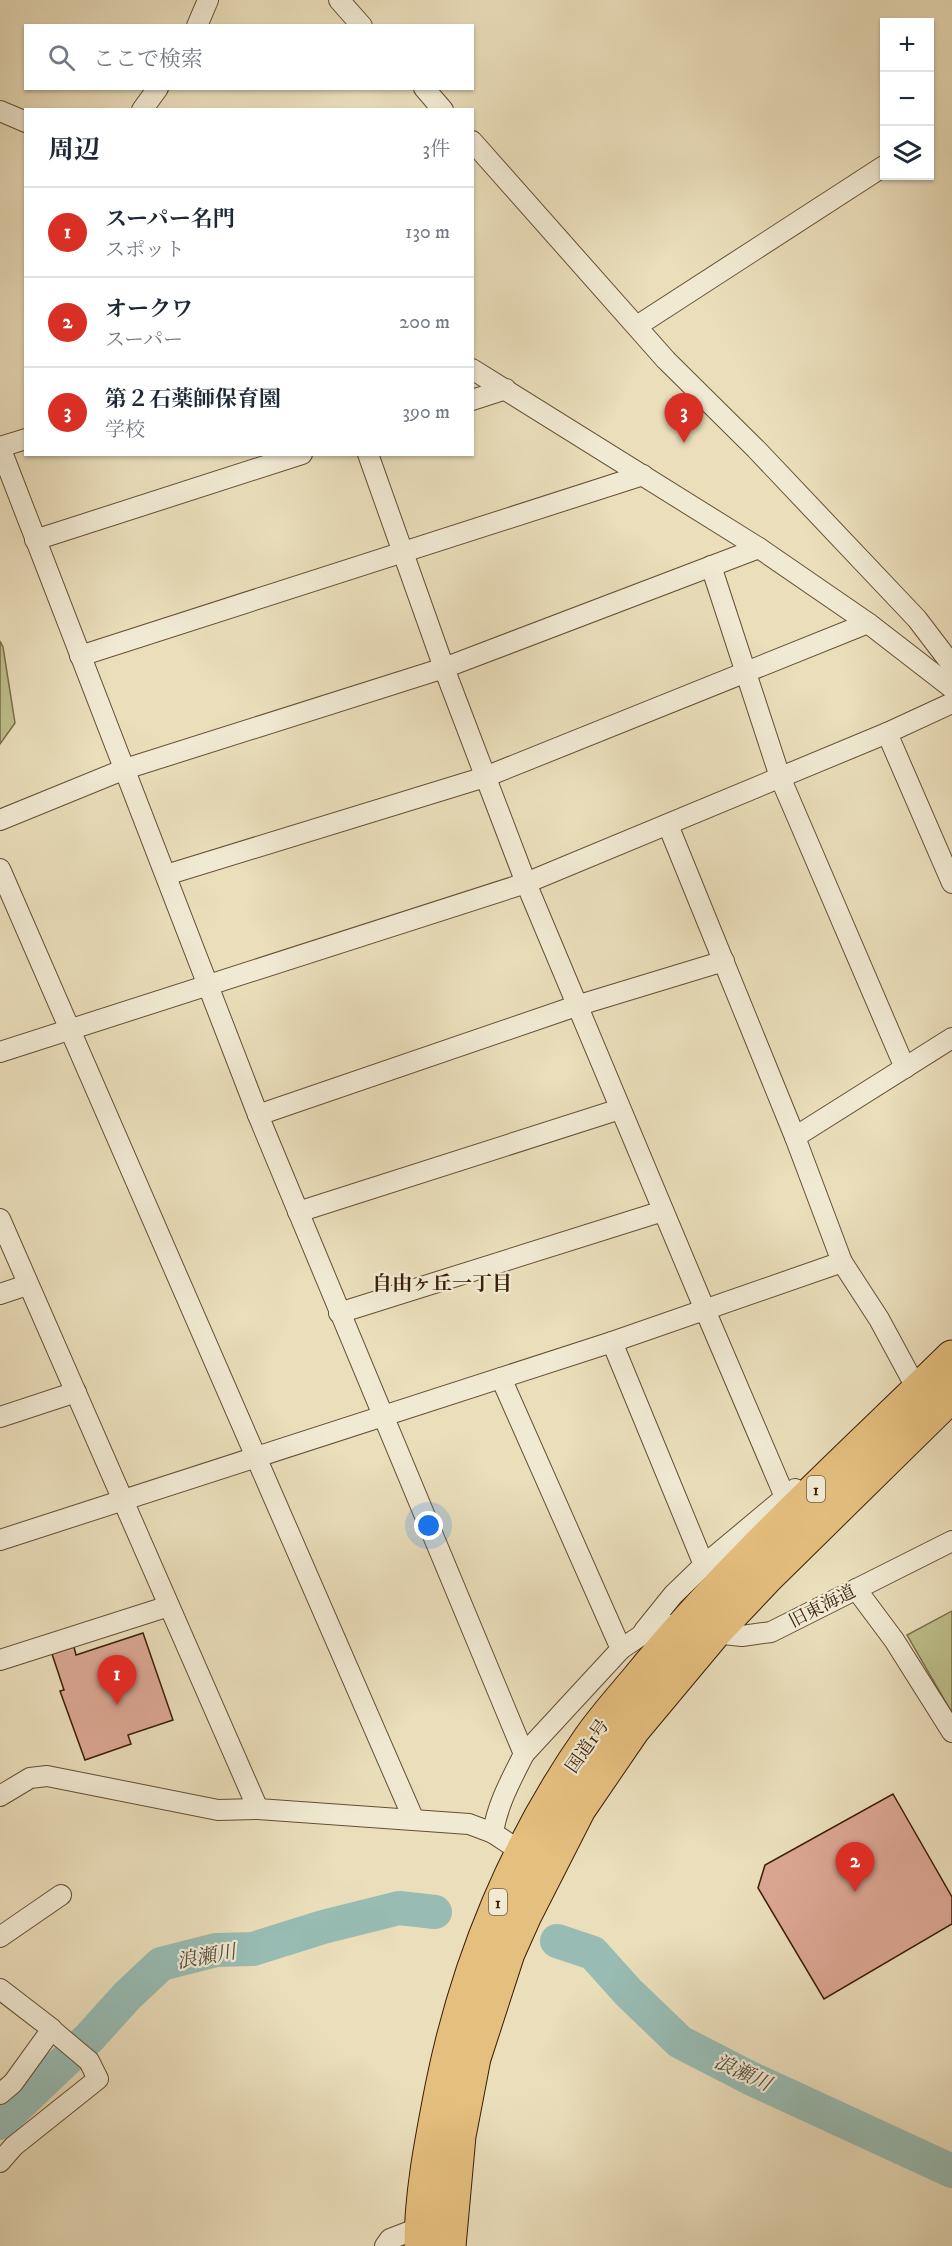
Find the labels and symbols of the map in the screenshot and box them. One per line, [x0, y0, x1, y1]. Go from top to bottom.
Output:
pin: 3 [664, 394, 704, 443]
district label: 自由ヶ丘一丁目 [372, 1272, 512, 1297]
road number: 1 [807, 1476, 825, 1502]
your location [414, 1511, 443, 1540]
street label: 旧東海道 [785, 1581, 860, 1633]
pin: 1 [98, 1656, 136, 1705]
street label: 国道1号 [561, 1715, 614, 1778]
pin: 2 [836, 1842, 874, 1892]
road number: 1 [489, 1889, 507, 1915]
water label: 浪瀬川 [175, 1940, 240, 1975]
water label: 浪瀬川 [710, 2049, 777, 2098]

